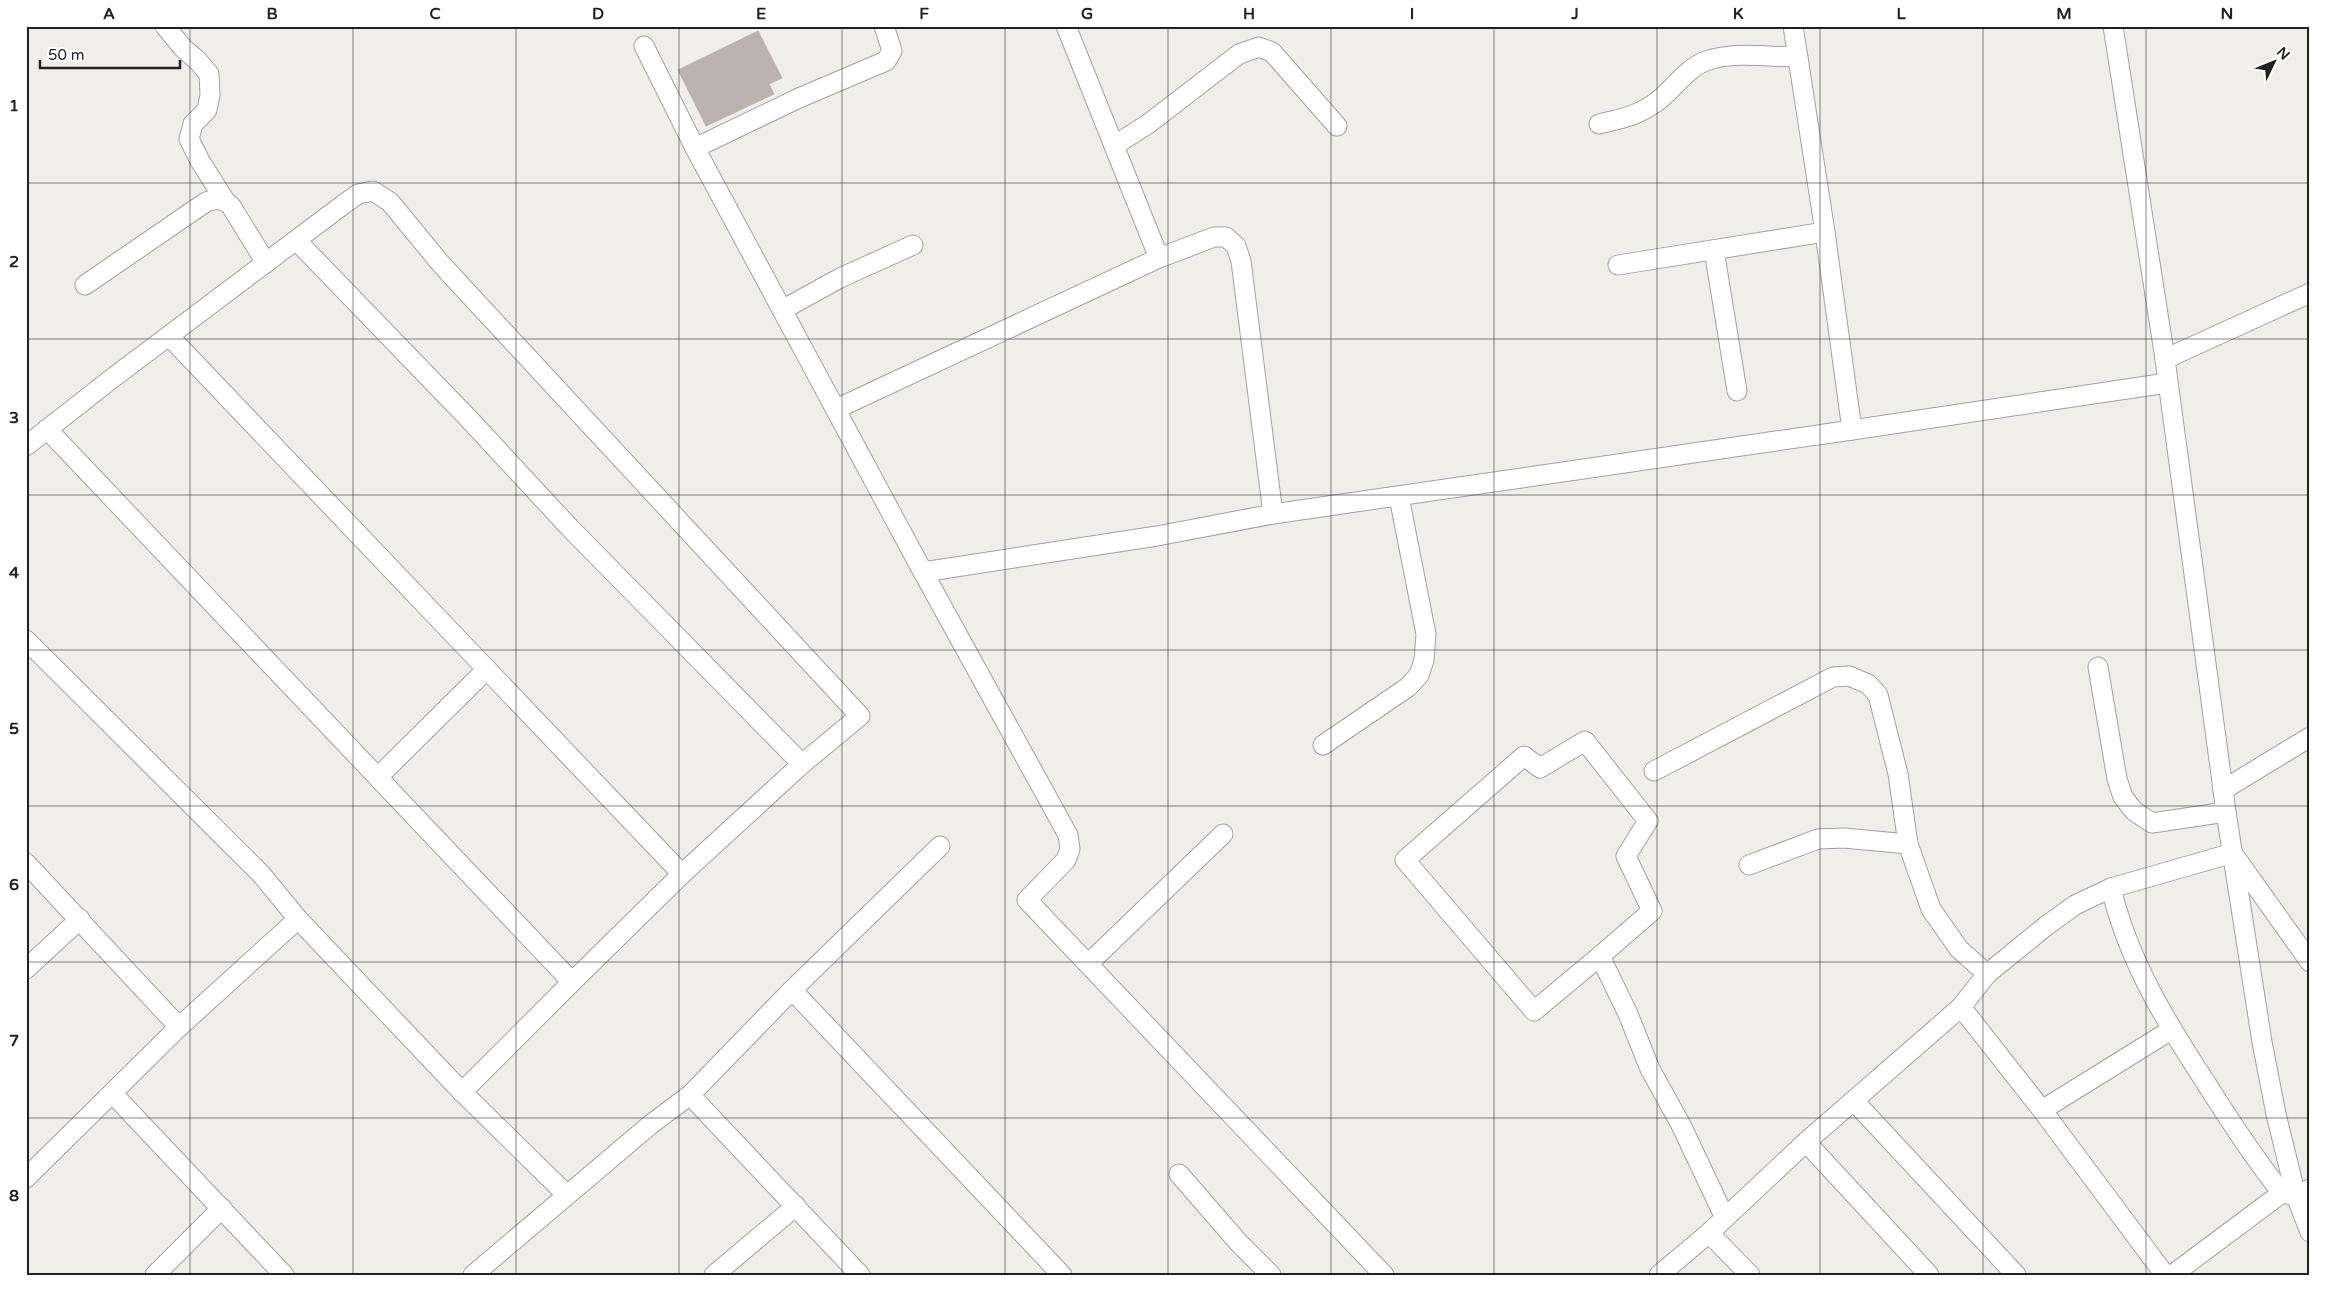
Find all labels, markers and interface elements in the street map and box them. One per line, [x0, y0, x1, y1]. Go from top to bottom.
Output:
text: A [103, 4, 115, 24]
text: B [266, 4, 278, 24]
text: C [429, 4, 441, 24]
text: D [592, 4, 604, 24]
text: E [756, 4, 766, 24]
text: F [919, 4, 929, 24]
text: G [1081, 4, 1093, 24]
text: H [1243, 4, 1255, 24]
text: I [1410, 4, 1414, 24]
text: J [1570, 4, 1579, 24]
text: K [1733, 4, 1744, 24]
text: L [1896, 4, 1906, 24]
text: M [2056, 4, 2072, 24]
text: N [2221, 4, 2233, 24]
scale bar [40, 38, 180, 70]
north arrow [2248, 38, 2298, 88]
text: N [2273, 44, 2293, 63]
text: 50 m [48, 46, 85, 64]
text: 1 [9, 96, 19, 116]
text: 2 [9, 252, 19, 272]
text: 3 [9, 408, 19, 428]
text: 4 [9, 563, 19, 583]
text: 5 [9, 719, 19, 739]
text: 6 [9, 875, 19, 895]
text: 7 [9, 1031, 19, 1051]
text: 8 [9, 1186, 19, 1206]

